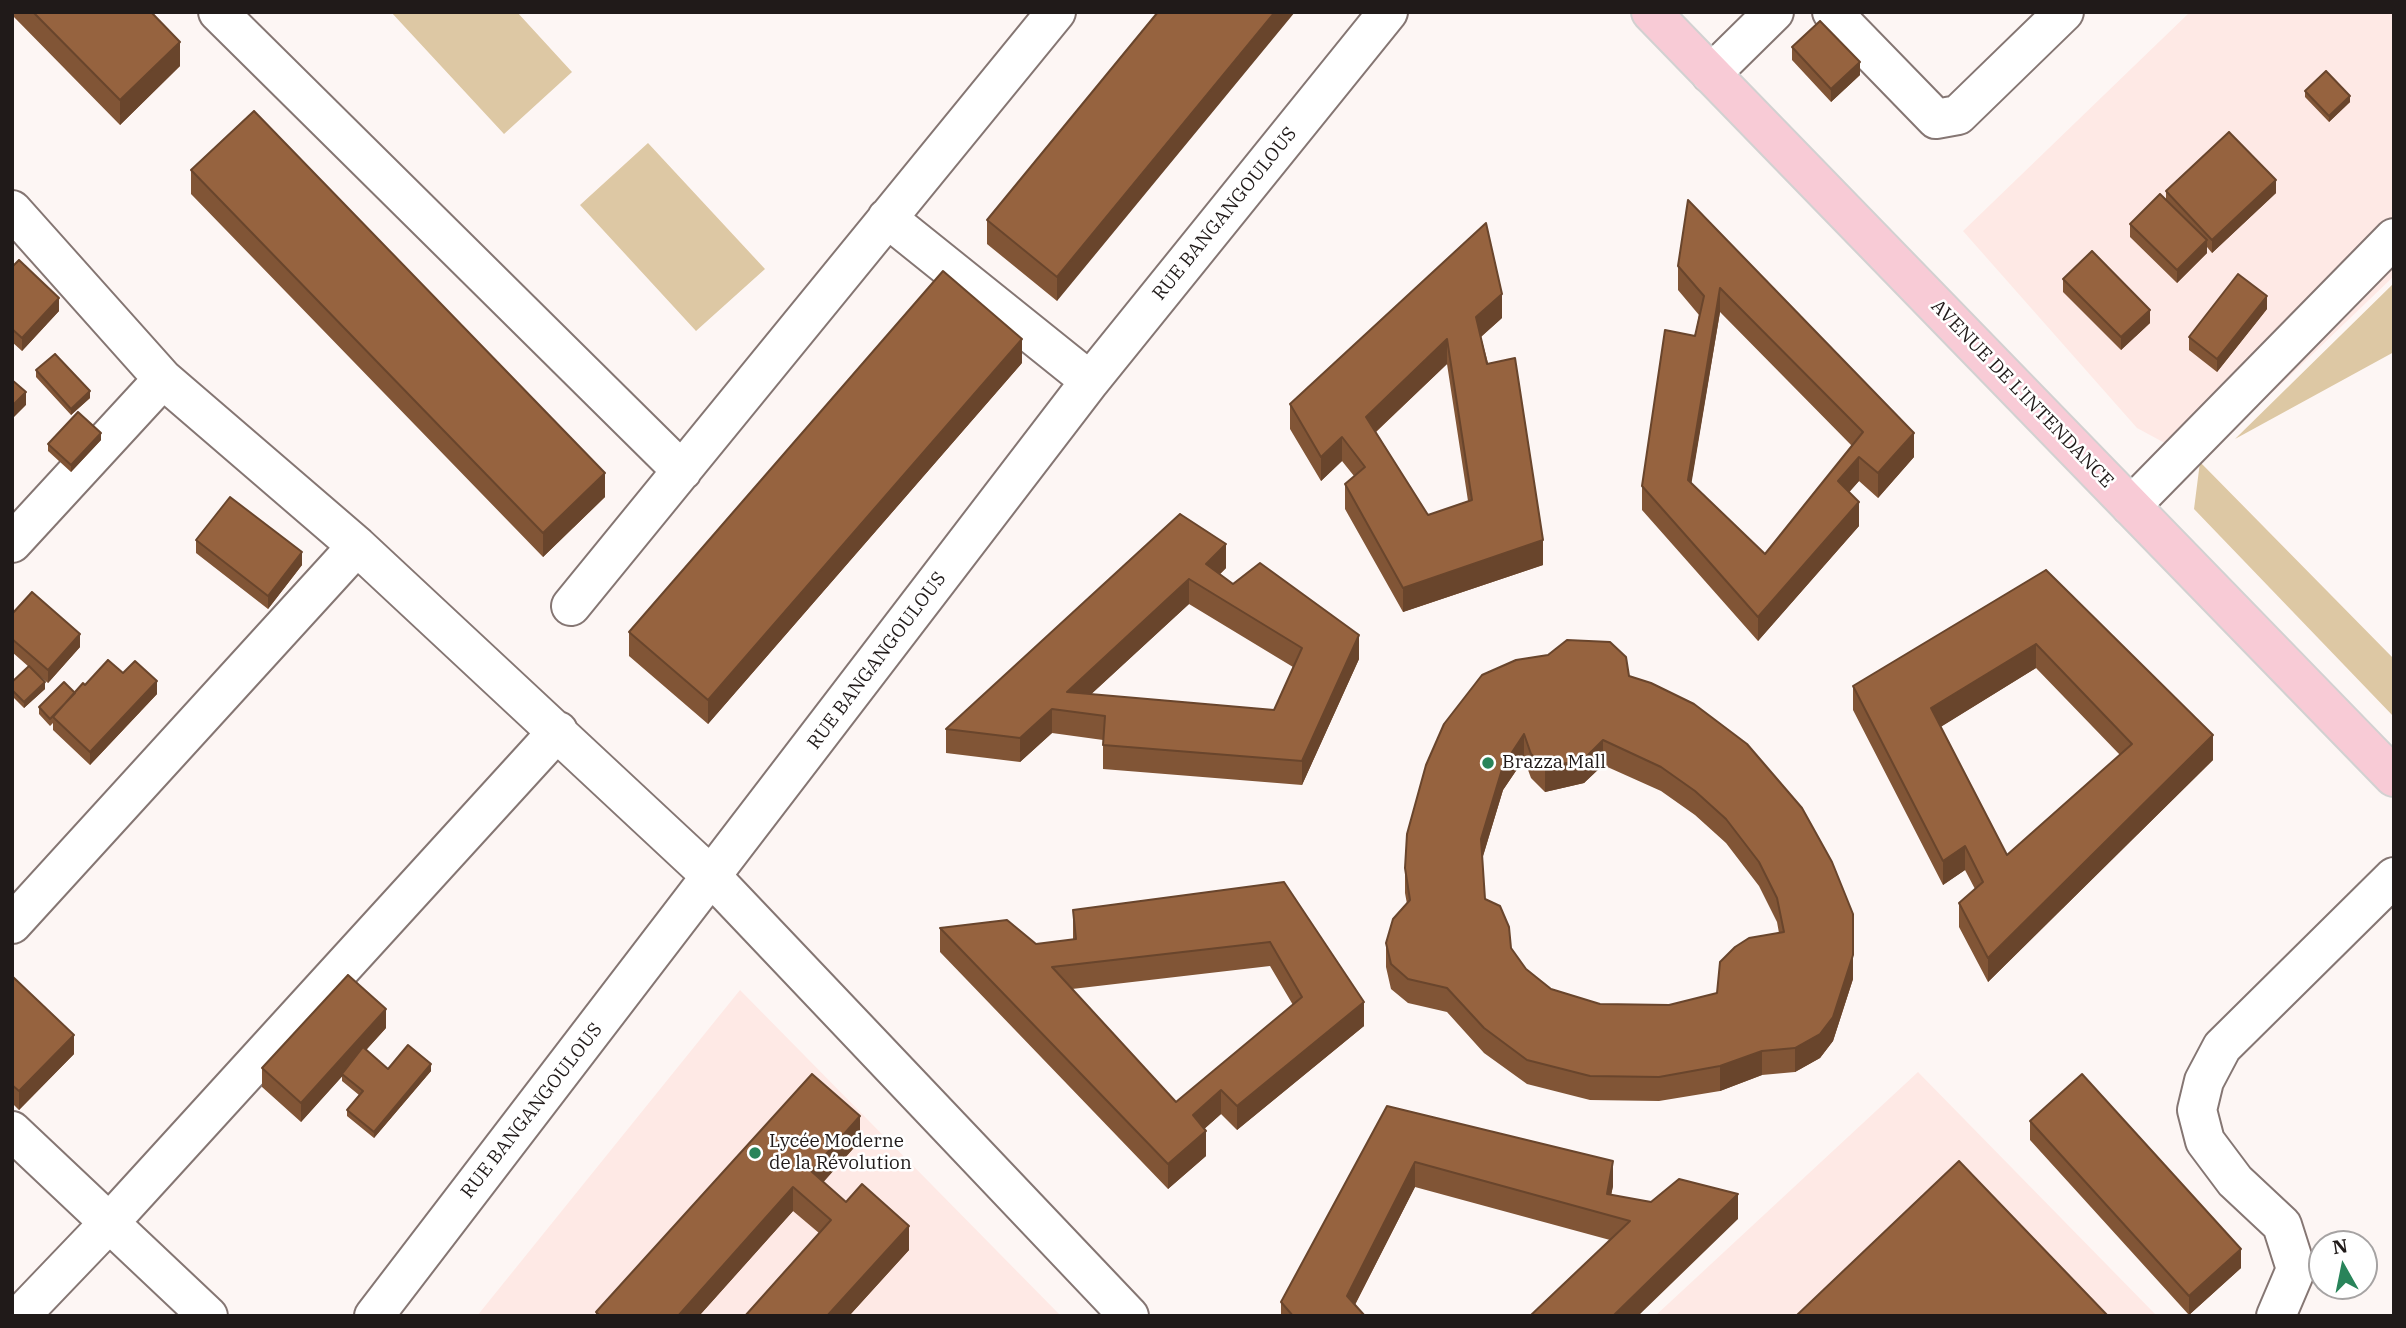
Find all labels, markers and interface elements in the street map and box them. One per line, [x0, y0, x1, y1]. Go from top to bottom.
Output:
street label: RUE BANGANGOULOUS [1148, 123, 1302, 305]
street label: AVENUE DE L'INTENDANCE [1926, 295, 2118, 493]
street label: RUE BANGANGOULOUS [803, 568, 951, 754]
place label: Brazza Mall [1502, 752, 1606, 774]
marker: Brazza Mall [1480, 755, 1496, 771]
street label: RUE BANGANGOULOUS [457, 1019, 607, 1203]
place label: Lycée Moderne de la Révolution [769, 1131, 912, 1175]
marker: Lycée Moderne de la Révolution [747, 1145, 763, 1161]
north arrow [2308, 1230, 2378, 1300]
text: N [2331, 1233, 2349, 1259]

